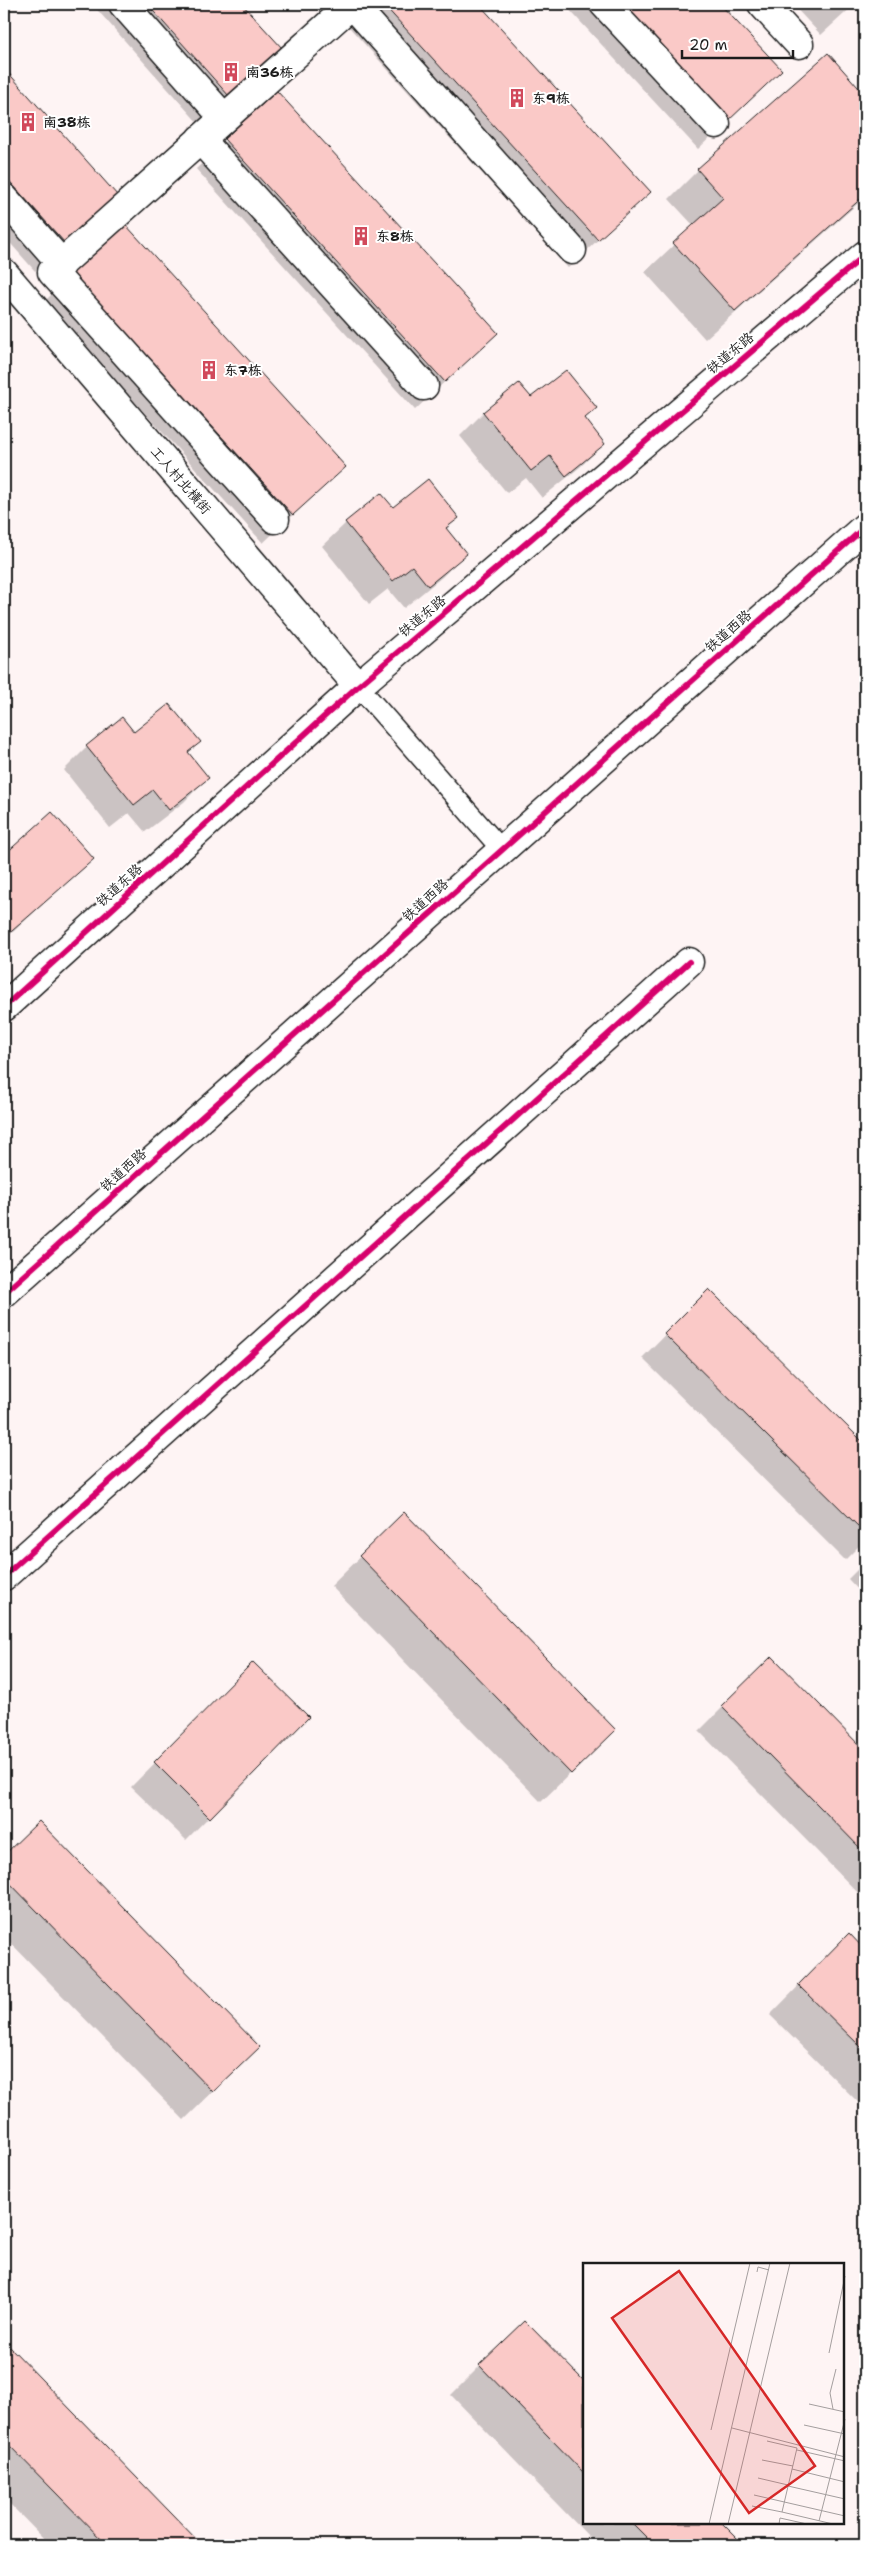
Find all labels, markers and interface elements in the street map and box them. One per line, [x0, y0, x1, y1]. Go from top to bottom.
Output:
scale bar [682, 28, 793, 60]
text: 20 m [689, 35, 728, 55]
building icon: 南36栋 [220, 61, 242, 83]
place label: 南36栋 [246, 63, 294, 81]
building icon: 东9栋 [506, 87, 528, 109]
place label: 东9栋 [532, 89, 570, 107]
building icon: 南38栋 [17, 111, 39, 133]
place label: 南38栋 [43, 113, 91, 131]
building icon: 东8栋 [350, 225, 372, 247]
place label: 东8栋 [376, 227, 414, 245]
street label: 铁道东路 [703, 328, 757, 378]
building icon: 东7栋 [198, 359, 220, 381]
place label: 东7栋 [224, 361, 262, 379]
street label: 工人村北横街 [147, 442, 215, 518]
street label: 铁道东路 [395, 591, 449, 641]
street label: 铁道西路 [701, 606, 755, 656]
street label: 铁道东路 [92, 860, 146, 910]
street label: 铁道西路 [398, 875, 452, 925]
street label: 铁道西路 [96, 1145, 150, 1195]
inset map [583, 2263, 844, 2524]

